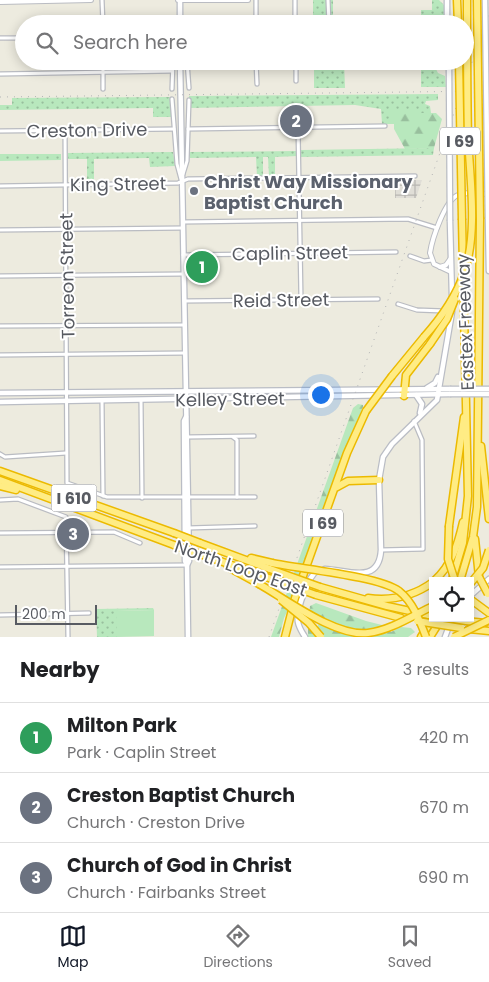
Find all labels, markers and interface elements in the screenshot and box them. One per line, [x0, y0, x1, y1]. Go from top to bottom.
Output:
search box [15, 15, 474, 70]
icon: search [33, 29, 61, 57]
text: Search here [73, 29, 187, 56]
pin: 2 [280, 102, 312, 140]
street label: Creston Drive [26, 116, 148, 144]
road number: I 69 [440, 128, 480, 154]
place label: Christ Way Missionary Baptist Church [204, 169, 413, 215]
street label: King Street [70, 171, 166, 197]
marker: Christ Way Missionary Baptist Church [188, 185, 200, 197]
street label: Torreon Street [53, 213, 81, 339]
street label: Caplin Street [232, 239, 348, 267]
pin: 1 [186, 248, 218, 286]
street label: Eastex Freeway [450, 253, 480, 391]
street label: Reid Street [233, 287, 329, 313]
your location [308, 382, 334, 408]
street label: Kelley Street [175, 386, 285, 412]
road number: I 610 [52, 484, 96, 512]
road number: I 69 [303, 509, 343, 536]
pin: 3 [57, 515, 89, 553]
street label: North Loop East [171, 534, 311, 602]
map controls [429, 577, 474, 622]
button: locate [429, 577, 474, 622]
scale bar [15, 602, 98, 625]
text: 200 m [22, 604, 66, 624]
text: Nearby [20, 655, 100, 684]
text: 3 results [403, 658, 469, 681]
text: Milton Park [67, 712, 177, 739]
text: 1 [33, 726, 39, 749]
text: 420 m [419, 726, 469, 749]
text: Park · Caplin Street [67, 741, 216, 764]
text: Creston Baptist Church [67, 782, 295, 809]
text: 2 [31, 796, 41, 819]
text: 670 m [419, 796, 469, 819]
text: Church · Creston Drive [67, 811, 245, 834]
text: Church of God in Christ [67, 852, 292, 879]
text: 3 [31, 866, 41, 889]
text: 690 m [418, 866, 469, 889]
text: Church · Fairbanks Street [67, 881, 266, 904]
tab: Map [57, 922, 88, 973]
tab: Directions [203, 922, 273, 973]
tab: Saved [388, 922, 432, 973]

